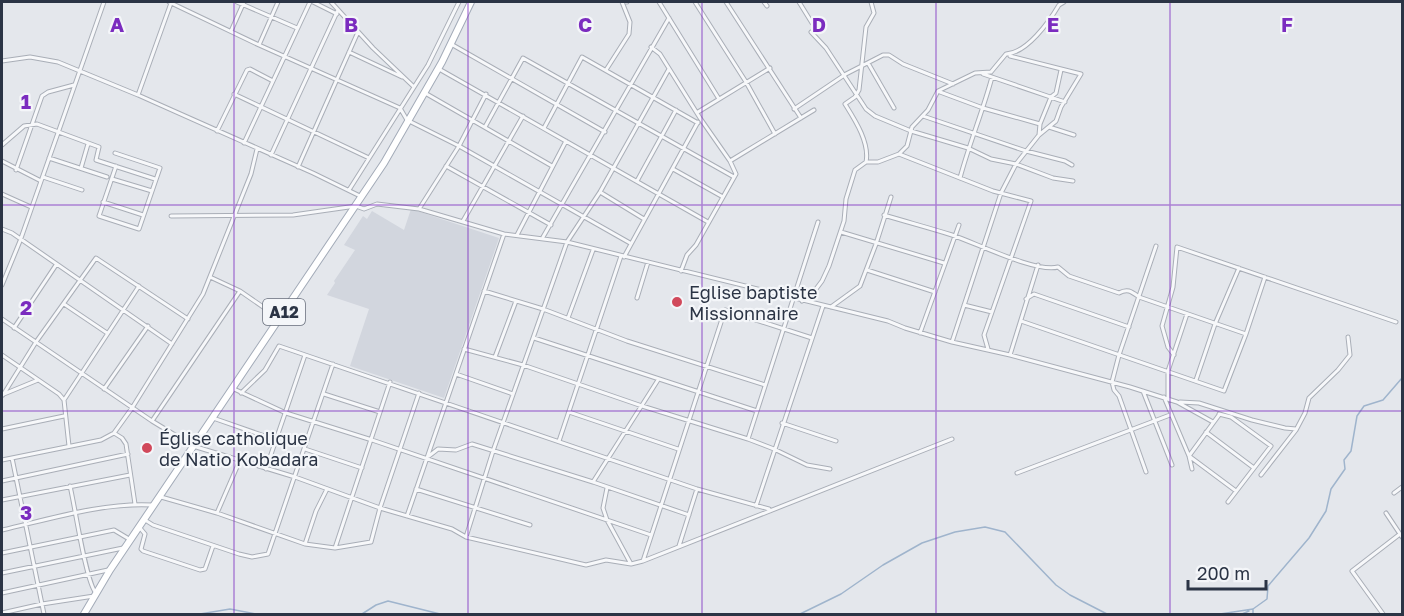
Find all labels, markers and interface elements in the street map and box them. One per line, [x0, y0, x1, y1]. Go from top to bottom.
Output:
text: A [110, 12, 124, 36]
text: B [344, 12, 358, 36]
text: C [578, 12, 592, 36]
text: D [812, 12, 826, 36]
text: E [1047, 12, 1059, 36]
text: F [1281, 12, 1293, 36]
text: 1 [21, 89, 31, 113]
place label: Eglise baptiste Missionnaire [689, 281, 817, 324]
text: 2 [20, 295, 32, 319]
marker: Eglise baptiste Missionnaire [670, 295, 684, 309]
road number: A12 [263, 299, 305, 325]
place label: Église catholique de Natio Kobadara [159, 427, 318, 470]
marker: Église catholique de Natio Kobadara [140, 441, 154, 455]
text: 3 [20, 500, 32, 524]
scale bar [1188, 553, 1266, 591]
text: 200 m [1197, 562, 1250, 584]

